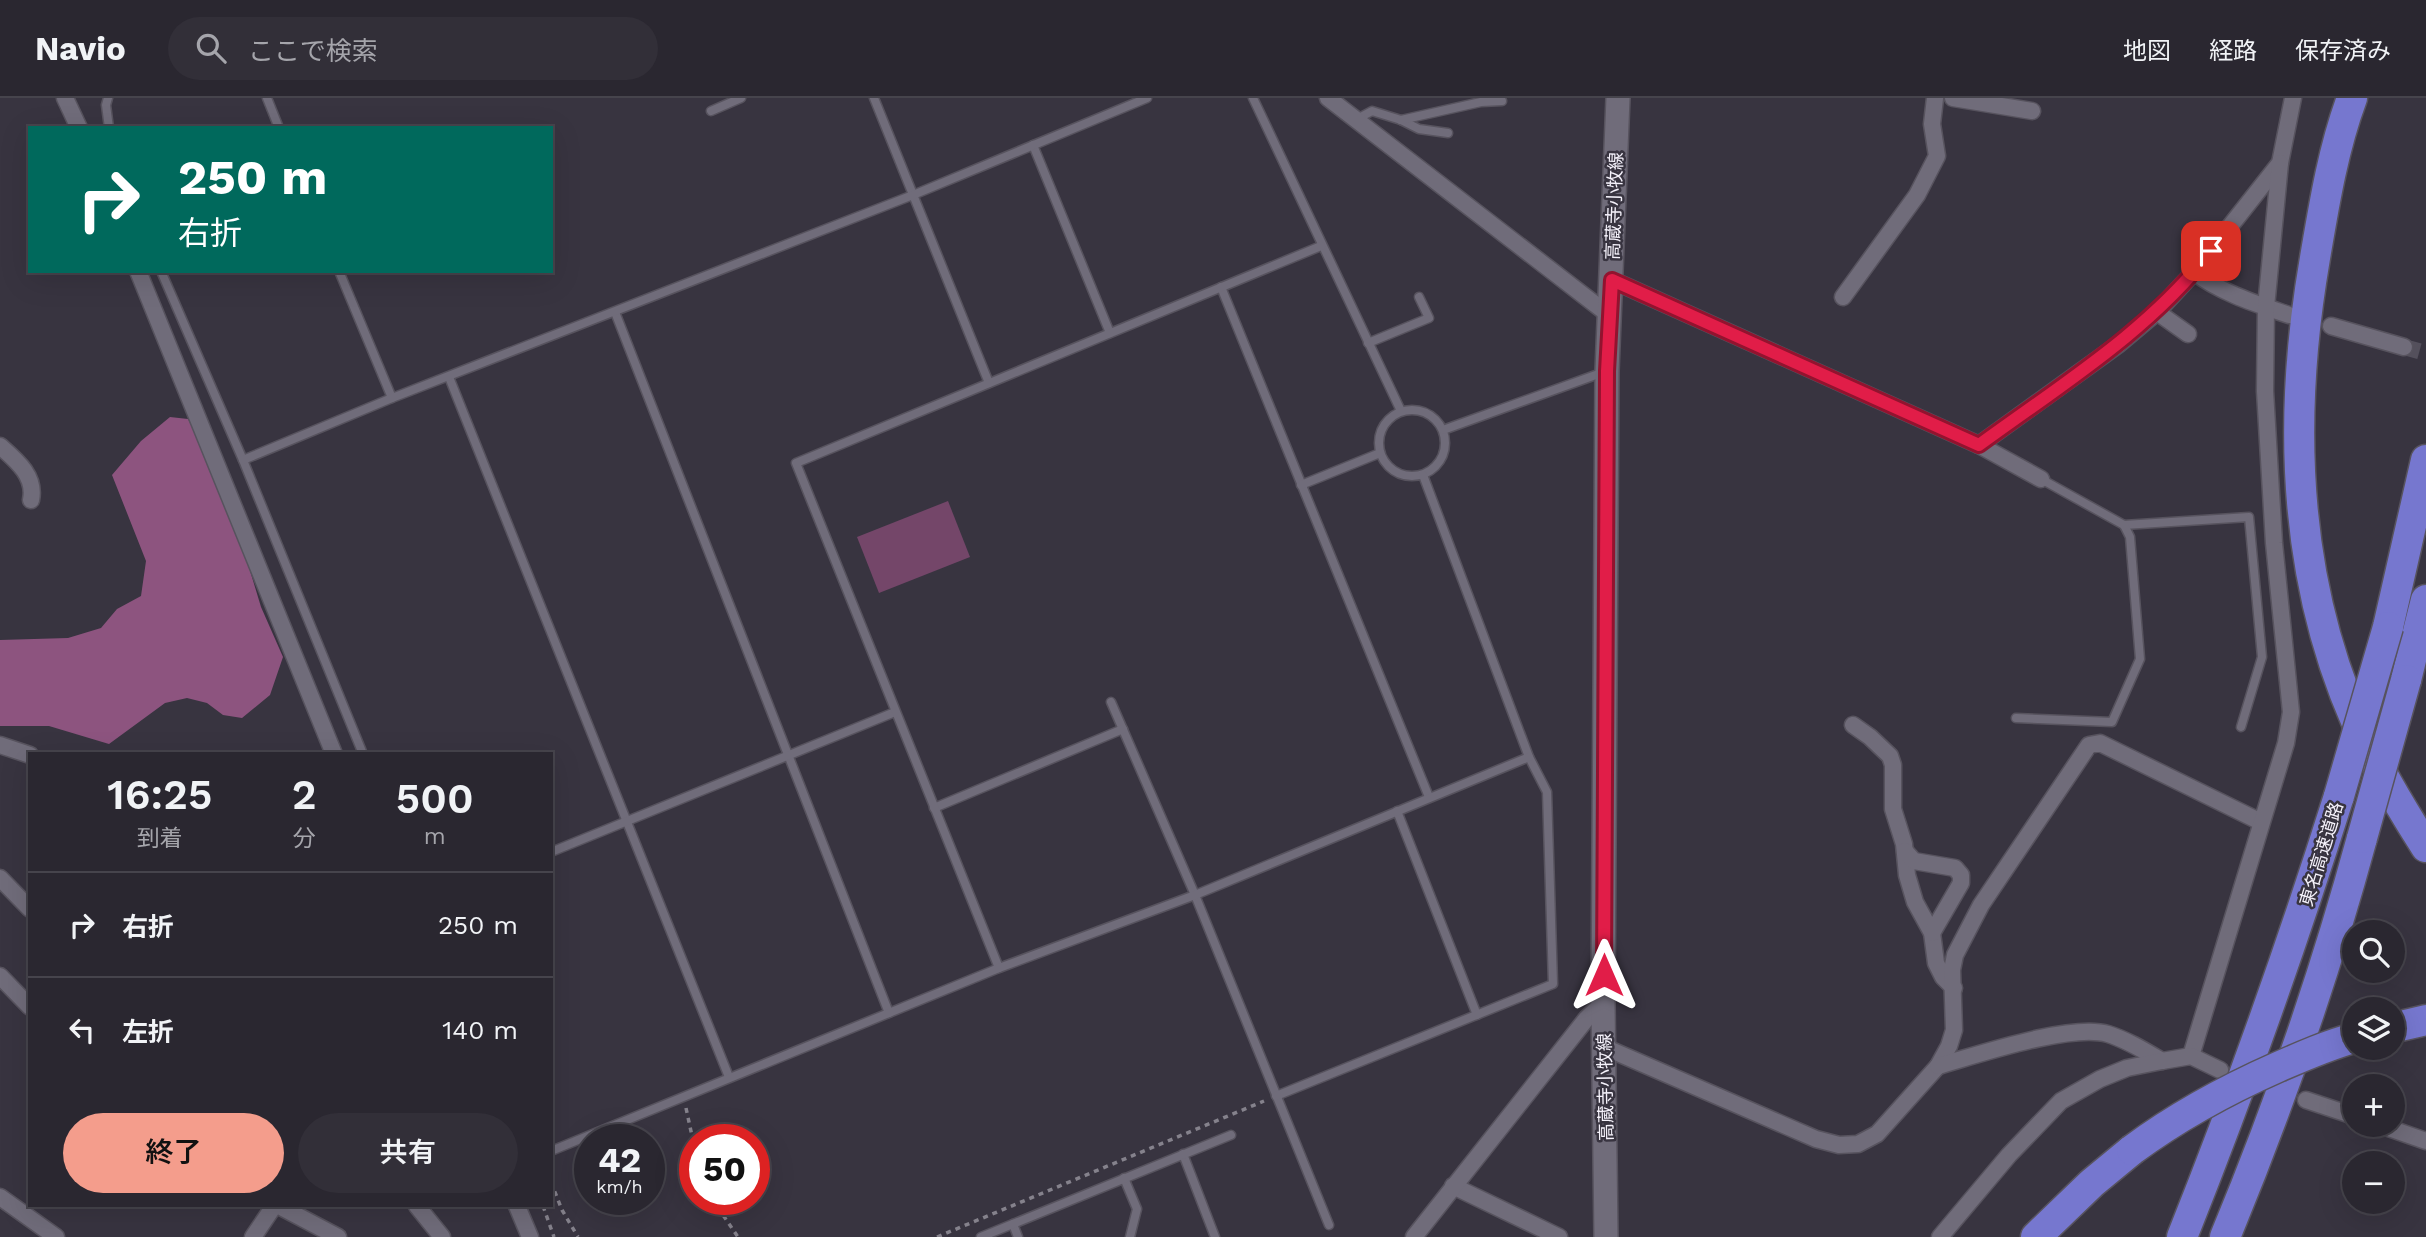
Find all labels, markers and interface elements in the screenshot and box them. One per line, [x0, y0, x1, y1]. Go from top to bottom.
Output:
search box [168, 17, 658, 80]
text: Navio [35, 29, 126, 68]
icon: search [192, 29, 230, 67]
text: ここで検索 [248, 36, 378, 66]
text: 地図 [2123, 37, 2171, 65]
text: 経路 [2209, 37, 2257, 65]
text: 保存済み [2295, 37, 2391, 65]
text: 250 m [178, 148, 327, 206]
street label: 高蔵寺小牧線 [1602, 152, 1626, 260]
icon: right [63, 154, 154, 245]
text: 右折 [178, 214, 242, 252]
pin [2181, 221, 2241, 281]
icon: arrive [2192, 232, 2230, 270]
text: 16:25 [107, 770, 212, 819]
text: 2 [292, 770, 317, 819]
text: 500 [396, 774, 474, 823]
street label: 東名高速道路 [2295, 799, 2347, 909]
text: m [424, 823, 446, 850]
text: 到着 [137, 825, 183, 852]
text: 分 [293, 825, 316, 852]
icon: right [63, 906, 101, 944]
text: 250 m [438, 910, 518, 940]
text: 右折 [122, 912, 174, 942]
map controls [2342, 920, 2405, 1214]
button: search [2342, 920, 2405, 983]
position arrow [1567, 938, 1641, 1012]
button: layers [2342, 997, 2405, 1060]
icon: left [63, 1011, 101, 1049]
text: 140 m [442, 1015, 518, 1045]
text: 左折 [122, 1017, 174, 1047]
street label: 高蔵寺小牧線 [1594, 1033, 1616, 1141]
button: + [2342, 1074, 2405, 1137]
button: 終了 [63, 1113, 284, 1193]
button: 共有 [298, 1113, 518, 1193]
speed limit sign: 50 [679, 1124, 770, 1215]
text: 42 [598, 1139, 641, 1181]
button: − [2342, 1151, 2405, 1214]
text: km/h [596, 1176, 643, 1197]

